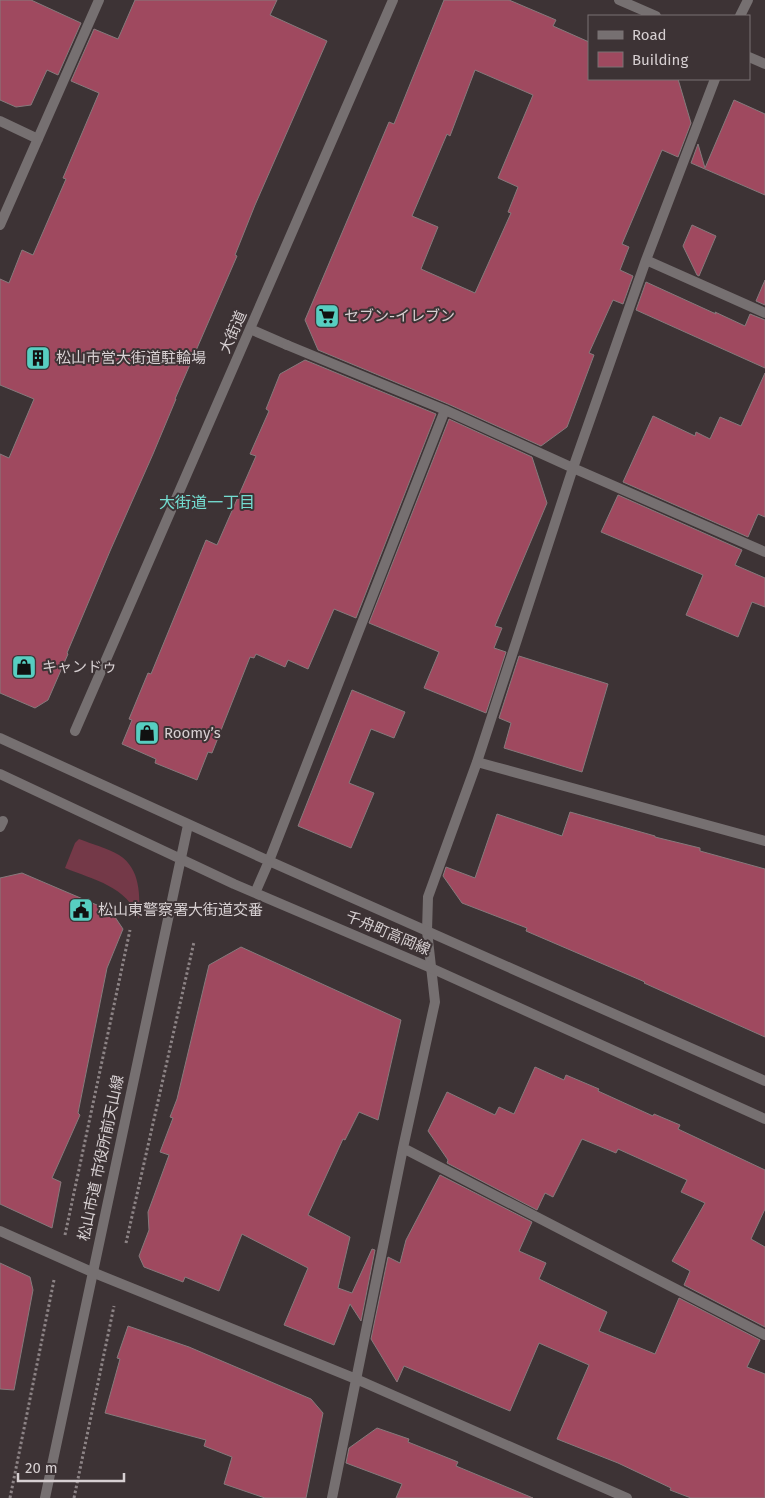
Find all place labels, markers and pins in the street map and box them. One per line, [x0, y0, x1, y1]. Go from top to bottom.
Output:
supermarket icon: セブン-イレブン [314, 303, 340, 329]
place label: セブン-イレブン [344, 307, 455, 325]
building icon: 松山市営大街道駐輪場 [25, 345, 51, 371]
place label: 松山市営大街道駐輪場 [56, 349, 206, 367]
shop icon: キャンドゥ [11, 654, 37, 680]
place label: キャンドゥ [42, 658, 117, 676]
shop icon: Roomy’s [134, 720, 160, 746]
place label: Roomy’s [164, 724, 221, 742]
public building icon: 松山東警察署大街道交番 [68, 897, 94, 923]
place label: 松山東警察署大街道交番 [98, 901, 263, 919]

